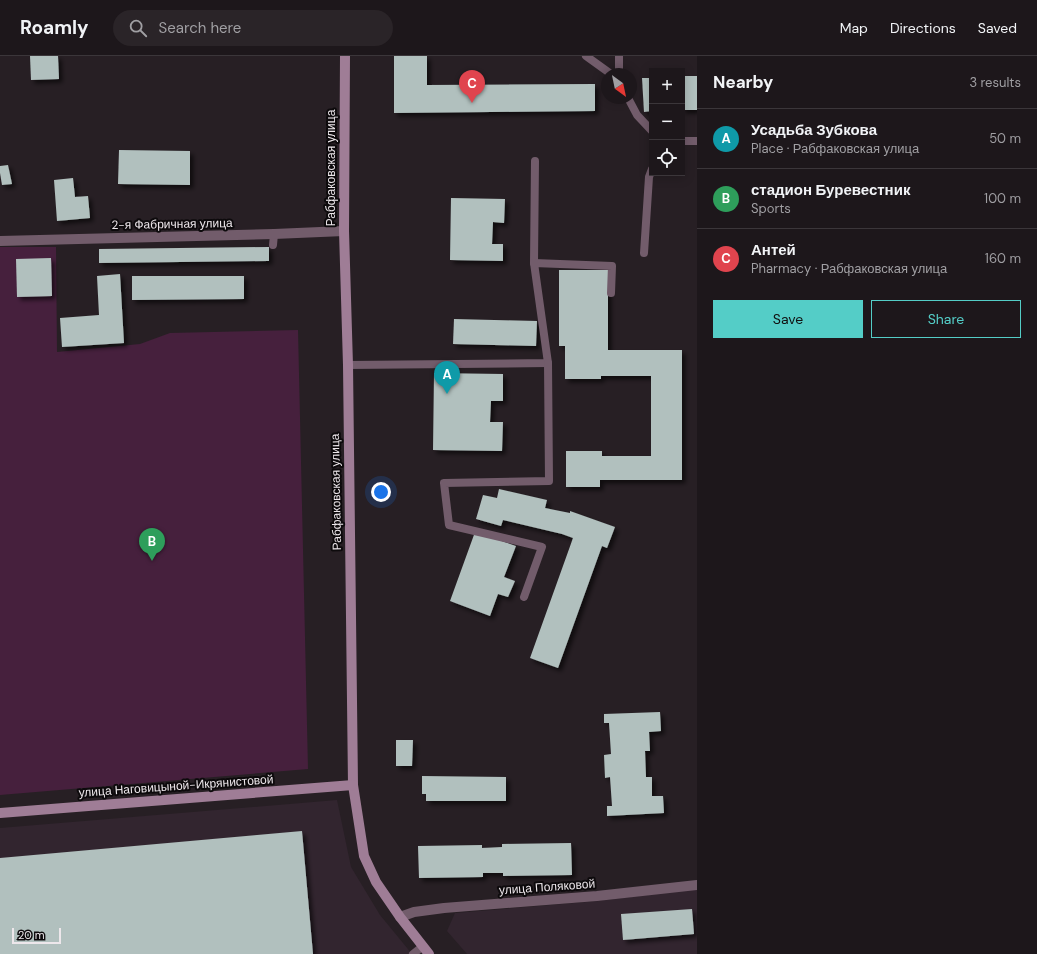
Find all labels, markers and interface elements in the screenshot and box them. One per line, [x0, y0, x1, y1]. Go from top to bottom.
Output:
search box [113, 10, 393, 46]
text: Roamly [20, 15, 89, 40]
icon: search [127, 17, 149, 39]
text: Search here [159, 18, 241, 38]
text: Map [840, 19, 868, 37]
text: Directions [890, 19, 956, 37]
text: Saved [978, 19, 1017, 37]
north arrow [601, 68, 637, 104]
map controls [649, 68, 685, 176]
button: + [649, 68, 685, 104]
pin: C [459, 70, 485, 103]
text: Nearby [713, 71, 773, 93]
text: 3 results [969, 74, 1021, 91]
button: − [649, 104, 685, 140]
street label: Рабфаковская улица [323, 109, 339, 226]
text: Усадьба Зубкова [751, 120, 877, 140]
text: A [721, 130, 731, 147]
text: 50 m [989, 130, 1021, 147]
button: locate [649, 140, 685, 176]
text: Place · Рабфаковская улица [751, 140, 919, 157]
text: стадион Буревестник [751, 180, 910, 200]
text: B [722, 190, 730, 207]
text: 100 m [984, 190, 1021, 207]
text: Sports [751, 200, 791, 217]
street label: 2-я Фабричная улица [111, 215, 233, 233]
text: Антей [751, 240, 796, 260]
text: C [721, 250, 731, 267]
text: 160 m [985, 250, 1021, 267]
text: Pharmacy · Рабфаковская улица [751, 260, 947, 277]
button: Save [713, 300, 863, 338]
button: Share [871, 300, 1021, 338]
pin: A [434, 361, 460, 394]
street label: Рабфаковская улица [327, 433, 345, 550]
your location [371, 482, 391, 502]
pin: B [139, 528, 165, 561]
street label: улица Наговицыной-Икрянистовой [78, 771, 274, 801]
street label: улица Поляковой [498, 876, 596, 898]
scale bar [12, 926, 61, 945]
text: 20 m [18, 928, 44, 942]

